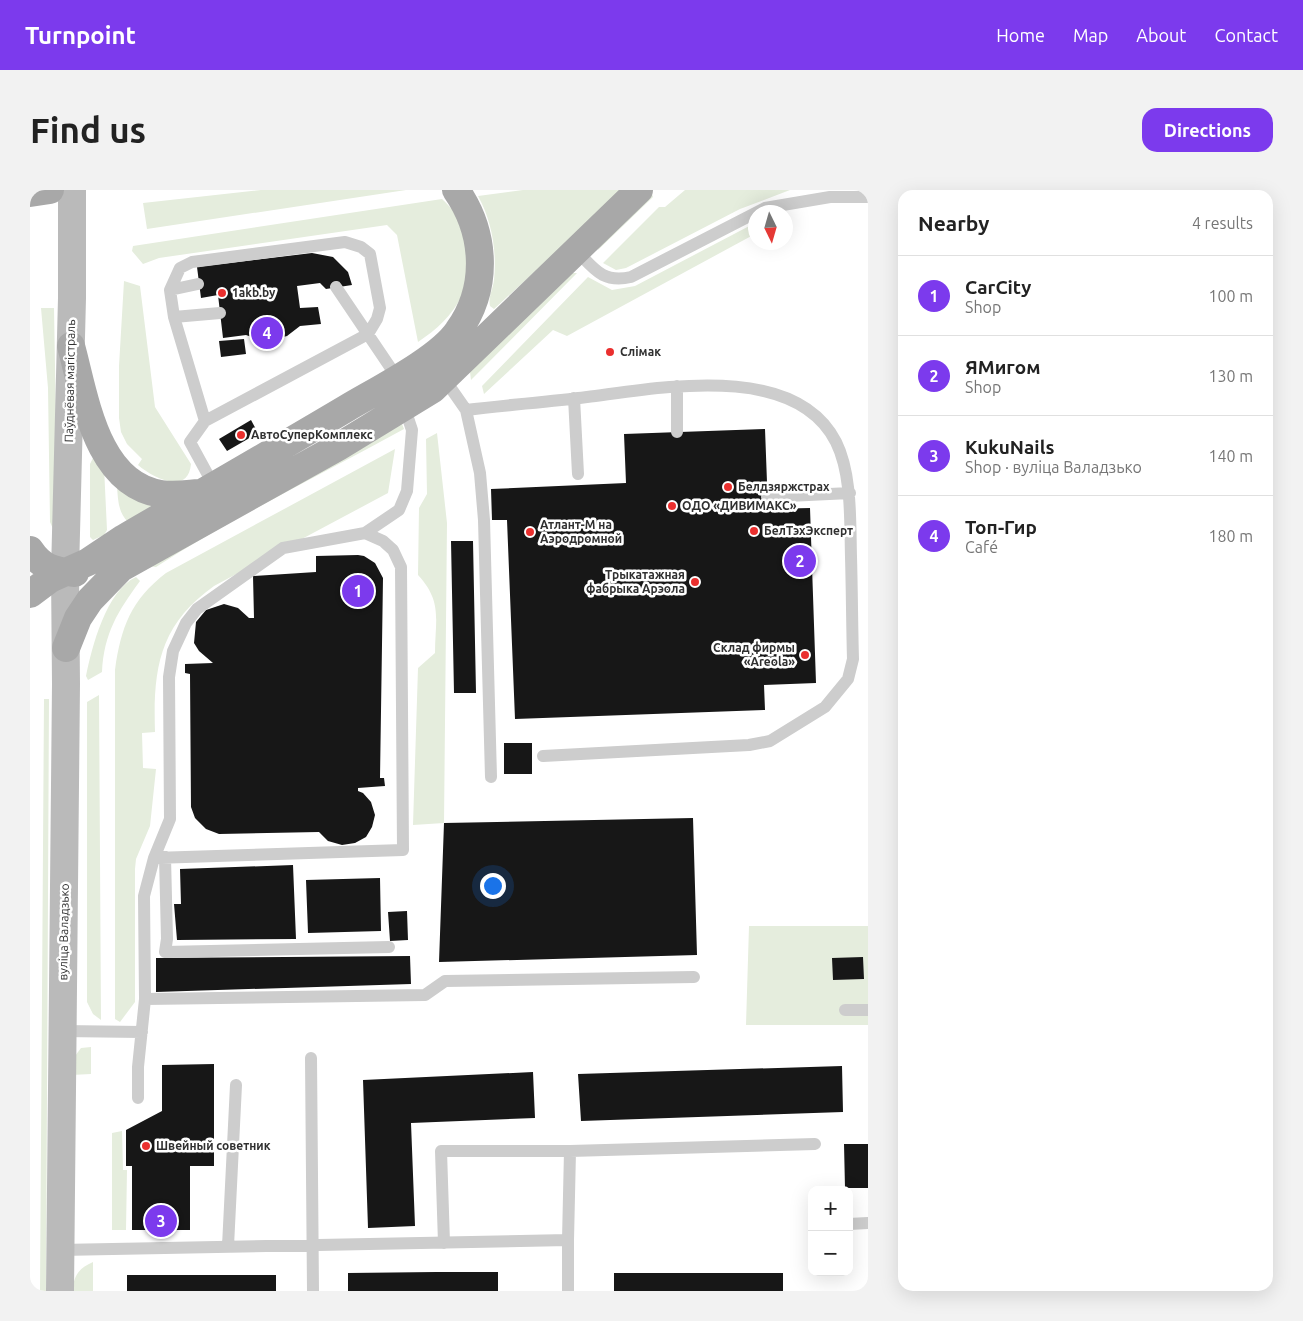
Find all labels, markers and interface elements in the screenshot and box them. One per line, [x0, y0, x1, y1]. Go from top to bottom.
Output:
text: Turnpoint [25, 22, 136, 49]
text: Home [996, 25, 1045, 45]
text: Map [1073, 25, 1108, 45]
text: About [1136, 25, 1186, 45]
text: Contact [1214, 25, 1278, 45]
button: Directions [1142, 108, 1273, 152]
text: Find us [30, 110, 146, 150]
north arrow [748, 205, 793, 250]
text: Nearby [918, 211, 989, 235]
text: 4 results [1192, 214, 1253, 232]
text: CarCity [965, 276, 1031, 298]
place label: 1akb.by [232, 286, 276, 299]
marker: 1akb.by [216, 287, 228, 299]
text: 1 [929, 287, 939, 305]
text: 100 m [1208, 287, 1253, 305]
text: Shop [965, 298, 1001, 316]
pin: 4 [251, 314, 283, 352]
street label: Паўднёвая магістраль [62, 319, 77, 443]
place label: Слімак [620, 345, 661, 358]
marker: Слімак [604, 346, 616, 358]
text: ЯМигом [965, 356, 1040, 378]
text: 2 [929, 367, 939, 385]
text: 130 m [1208, 367, 1253, 385]
text: Shop [965, 378, 1001, 396]
place label: АвтоСуперКомплекс [251, 428, 373, 441]
marker: АвтоСуперКомплекс [235, 429, 247, 441]
text: KukuNails [965, 436, 1054, 458]
text: 3 [929, 447, 939, 465]
text: 140 m [1208, 447, 1253, 465]
text: Shop · вуліца Валадзько [965, 458, 1142, 476]
place label: Белдзяржстрах [738, 480, 830, 493]
marker: Белдзяржстрах [722, 481, 734, 493]
place label: ОДО «ДИВИМАКС» [682, 499, 797, 512]
marker: ОДО «ДИВИМАКС» [666, 500, 678, 512]
text: Топ-Гир [965, 516, 1037, 538]
place label: Атлант-М на Аэродромной [540, 518, 622, 545]
place label: БелТэхЭксперт [764, 524, 853, 537]
marker: БелТэхЭксперт [748, 525, 760, 537]
marker: Атлант-М на Аэродромной [524, 526, 536, 538]
text: 4 [929, 527, 939, 545]
text: 180 m [1208, 527, 1253, 545]
text: Café [965, 538, 998, 556]
pin: 2 [784, 542, 816, 580]
place label: Трыкатажная фабрыка Арэола [586, 568, 685, 595]
pin: 1 [342, 572, 374, 610]
marker: Трыкатажная фабрыка Арэола [689, 576, 701, 588]
place label: Склад фирмы «Areola» [713, 641, 795, 668]
marker: Склад фирмы «Areola» [799, 649, 811, 661]
your location [480, 873, 506, 899]
street label: вуліца Валадзько [56, 883, 71, 981]
place label: Швейный советник [156, 1139, 271, 1152]
marker: Швейный советник [140, 1140, 152, 1152]
map controls [808, 1186, 853, 1276]
button: + [808, 1186, 853, 1231]
pin: 3 [145, 1202, 177, 1240]
button: − [808, 1231, 853, 1276]

